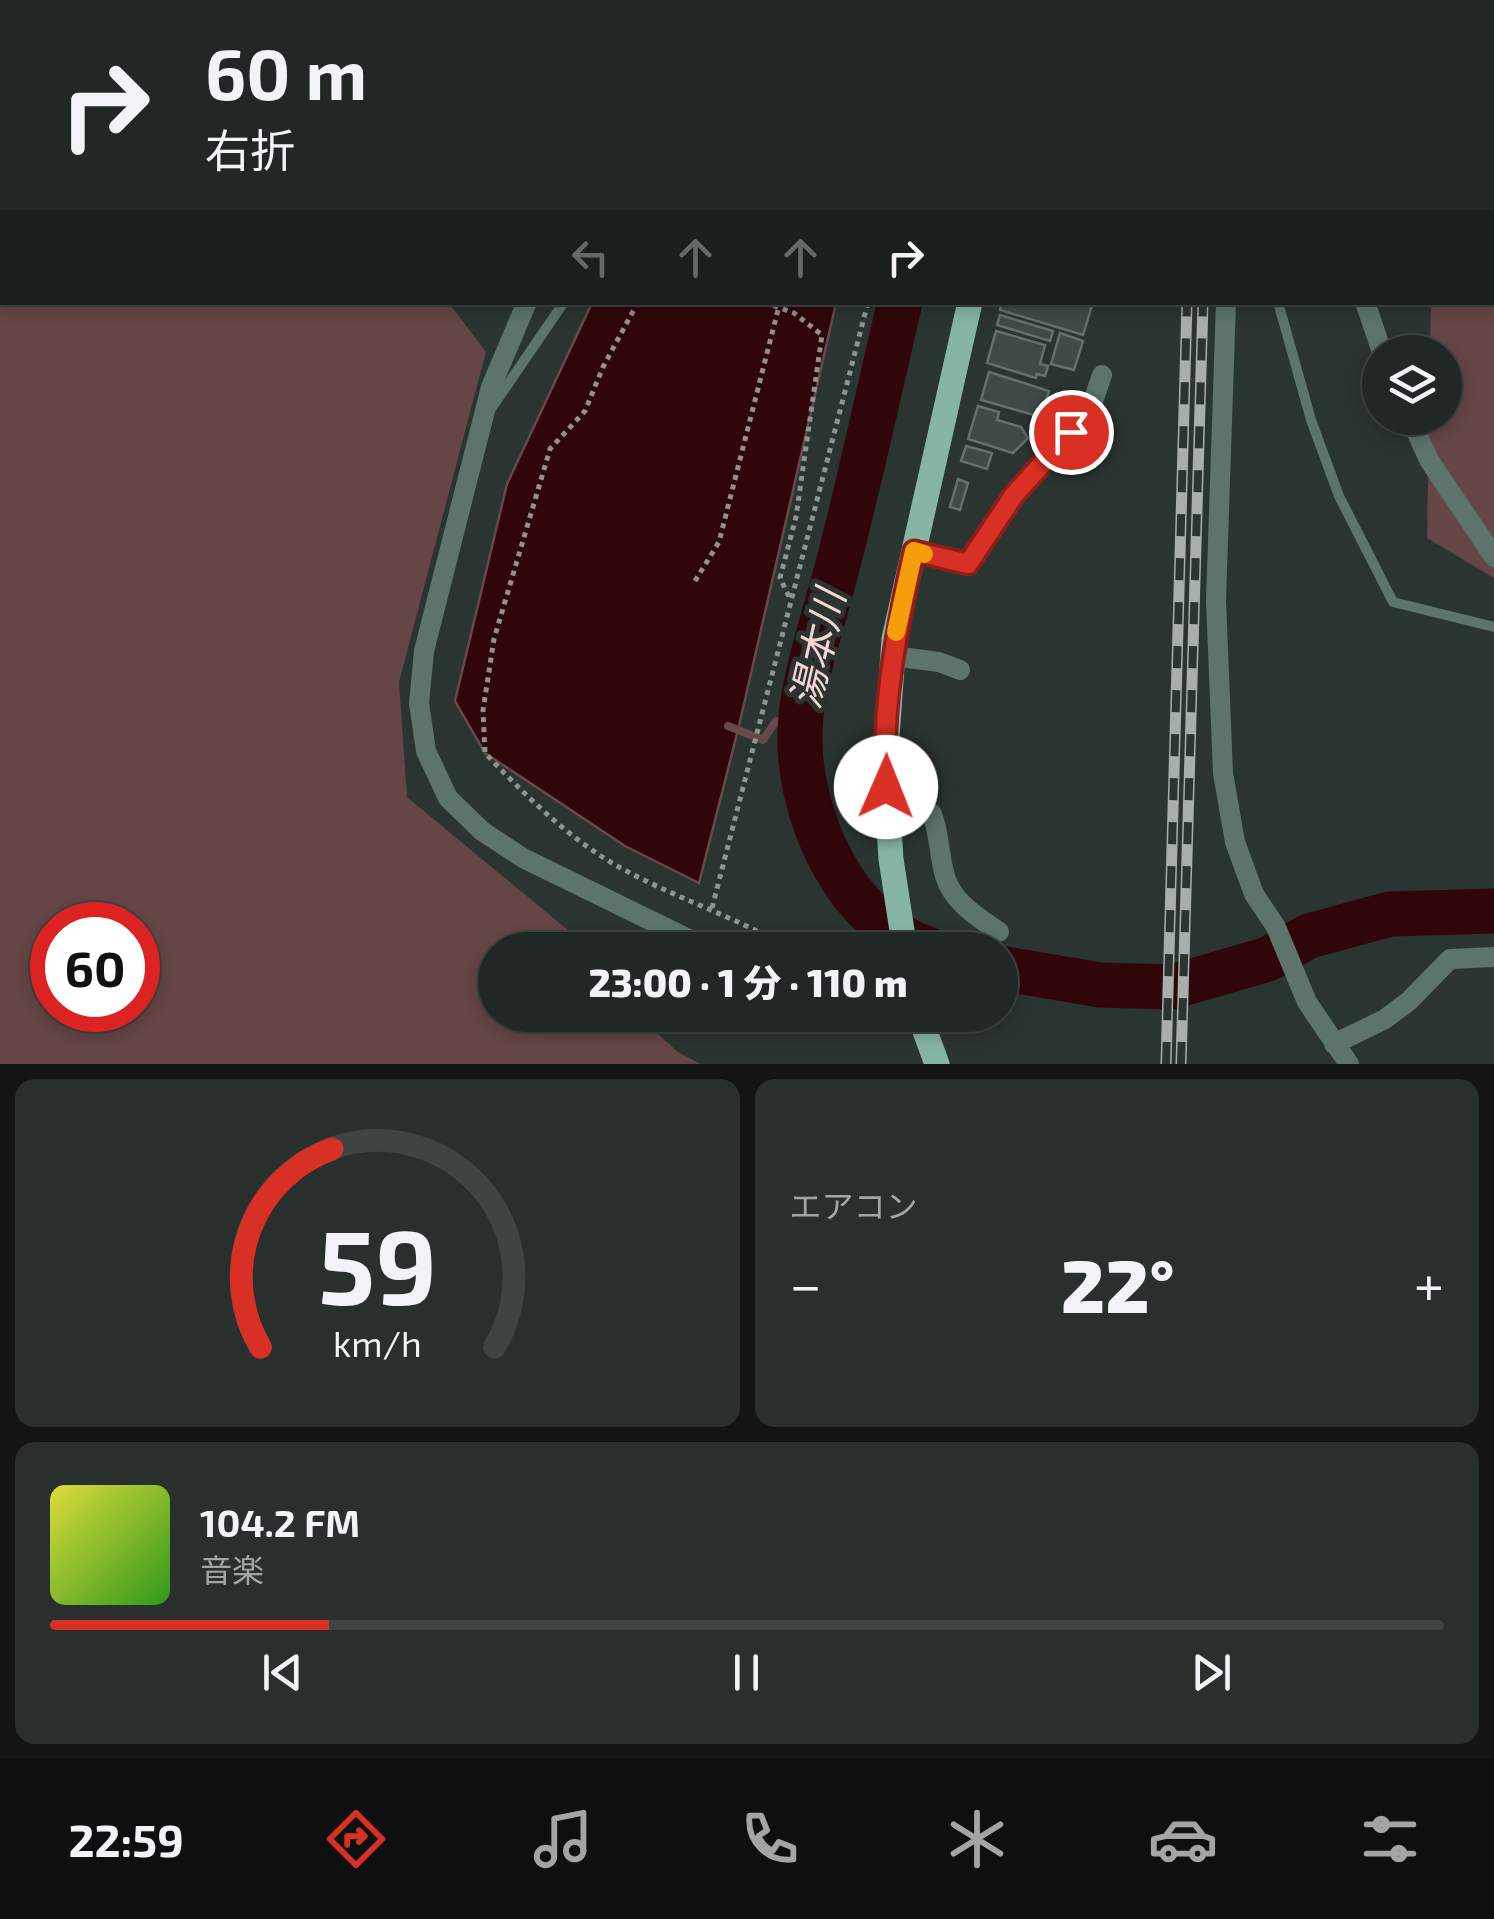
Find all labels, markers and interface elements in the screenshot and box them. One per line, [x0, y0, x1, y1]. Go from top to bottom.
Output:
text: 60 m [205, 30, 367, 114]
icon: right [40, 40, 170, 170]
text: 右折 [205, 122, 295, 176]
icon: left [563, 230, 618, 285]
icon: ahead [668, 230, 723, 285]
icon: ahead [773, 230, 828, 285]
icon: right [878, 230, 933, 285]
map controls [1362, 335, 1462, 435]
button: layers [1362, 335, 1462, 435]
pin [1029, 390, 1114, 475]
icon: arrive [1044, 405, 1099, 460]
water label: 湯本川 [779, 581, 854, 712]
position arrow [834, 735, 938, 839]
speed limit sign: 60 [30, 902, 160, 1032]
text: 23:00 · 1 分 · 110 m [588, 959, 908, 1005]
text: エアコン [790, 1186, 918, 1224]
text: 59 [318, 1201, 437, 1326]
text: 22° [1061, 1238, 1175, 1328]
text: − [790, 1250, 822, 1316]
text: + [1414, 1250, 1444, 1316]
text: km/h [333, 1321, 422, 1364]
text: 104.2 FM [200, 1499, 360, 1545]
text: 音楽 [200, 1550, 264, 1588]
icon: previous [255, 1645, 310, 1700]
icon: pause [719, 1645, 774, 1700]
icon: next [1184, 1645, 1239, 1700]
icon: directions [321, 1804, 391, 1874]
icon: music [528, 1804, 598, 1874]
icon: phone [735, 1804, 805, 1874]
icon: climate [942, 1804, 1012, 1874]
icon: car [1148, 1804, 1218, 1874]
icon: filters [1355, 1804, 1425, 1874]
text: 22:59 [68, 1812, 184, 1866]

